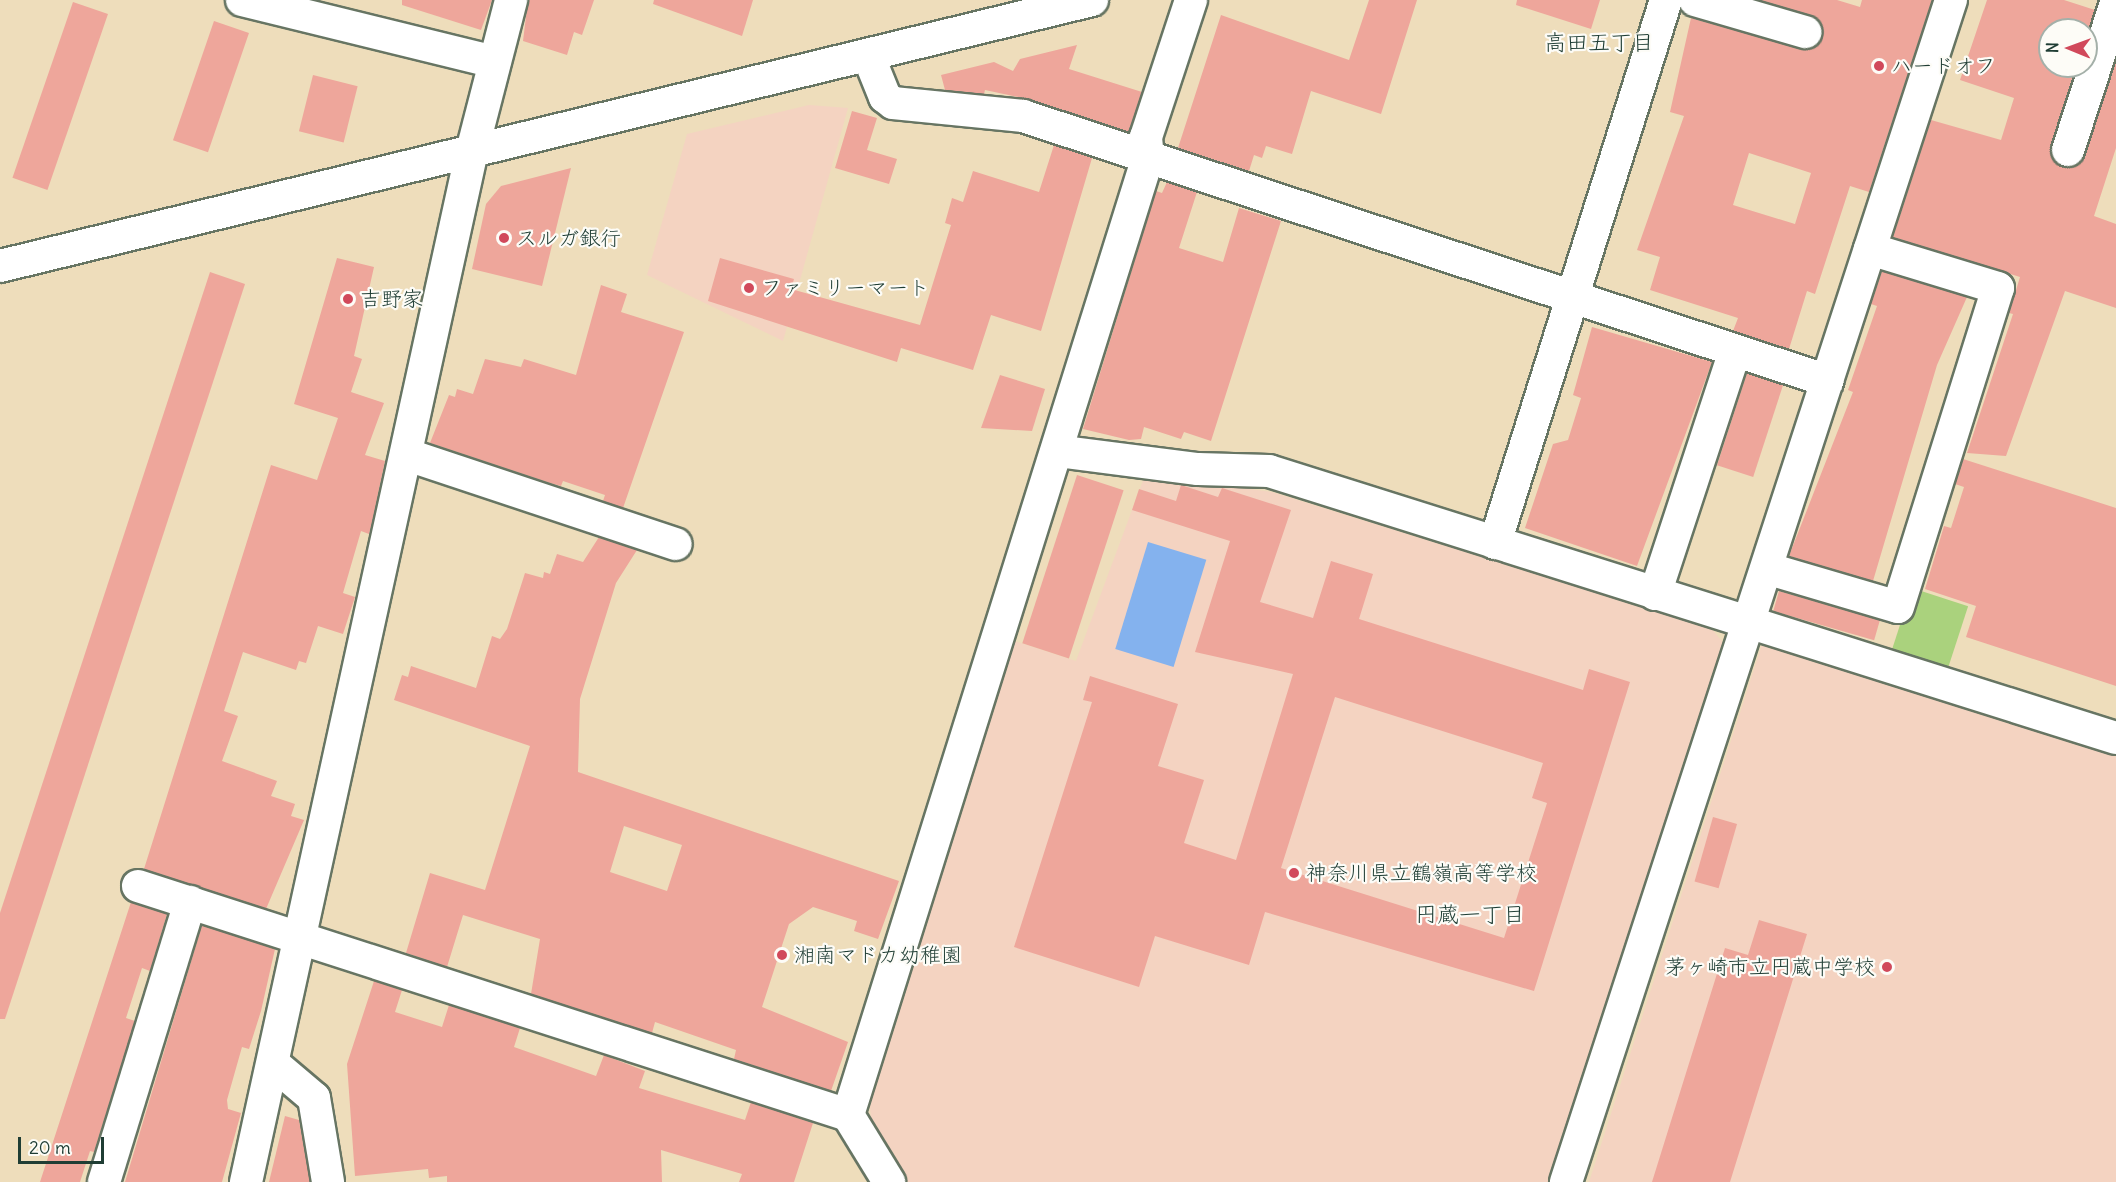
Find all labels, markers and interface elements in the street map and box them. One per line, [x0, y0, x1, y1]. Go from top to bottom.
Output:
north arrow [2038, 18, 2098, 78]
district label: 高田五丁目 [1544, 30, 1654, 56]
text: N [2042, 42, 2062, 53]
place label: ハードオフ [1891, 53, 1996, 79]
marker: ハードオフ [1872, 59, 1886, 73]
place label: スルガ銀行 [516, 225, 621, 251]
marker: スルガ銀行 [497, 231, 511, 245]
place label: ファミリーマート [761, 275, 929, 301]
marker: ファミリーマート [742, 281, 756, 295]
place label: 吉野家 [360, 286, 423, 312]
marker: 吉野家 [341, 292, 355, 306]
place label: 神奈川県立鶴嶺高等学校 [1306, 860, 1537, 886]
marker: 神奈川県立鶴嶺高等学校 [1287, 866, 1301, 880]
district label: 円蔵一丁目 [1415, 902, 1525, 928]
place label: 湘南マドカ幼稚園 [794, 942, 962, 968]
marker: 湘南マドカ幼稚園 [775, 948, 789, 962]
place label: 茅ヶ崎市立円蔵中学校 [1665, 954, 1875, 980]
marker: 茅ヶ崎市立円蔵中学校 [1880, 960, 1894, 974]
scale bar [21, 1125, 106, 1163]
text: 20 m [29, 1136, 71, 1159]

